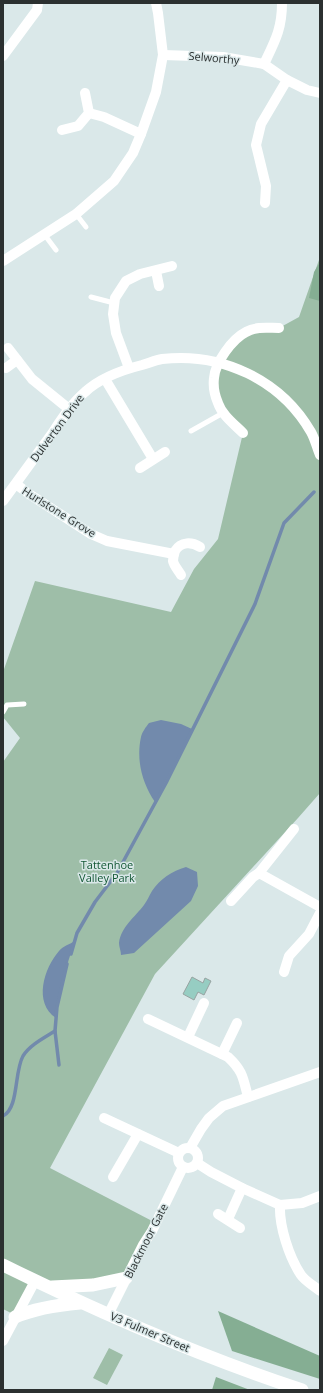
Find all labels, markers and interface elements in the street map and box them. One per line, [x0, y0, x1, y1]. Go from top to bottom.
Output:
street label: Selworthy [188, 48, 240, 67]
street label: Dulverton Drive [26, 391, 87, 464]
street label: Hurlstone Grove [19, 483, 99, 540]
park label: Tattenhoe Valley Park [79, 857, 135, 885]
street label: Blackmoor Gate [120, 1201, 171, 1281]
street label: V3 Fulmer Street [108, 1308, 192, 1355]

